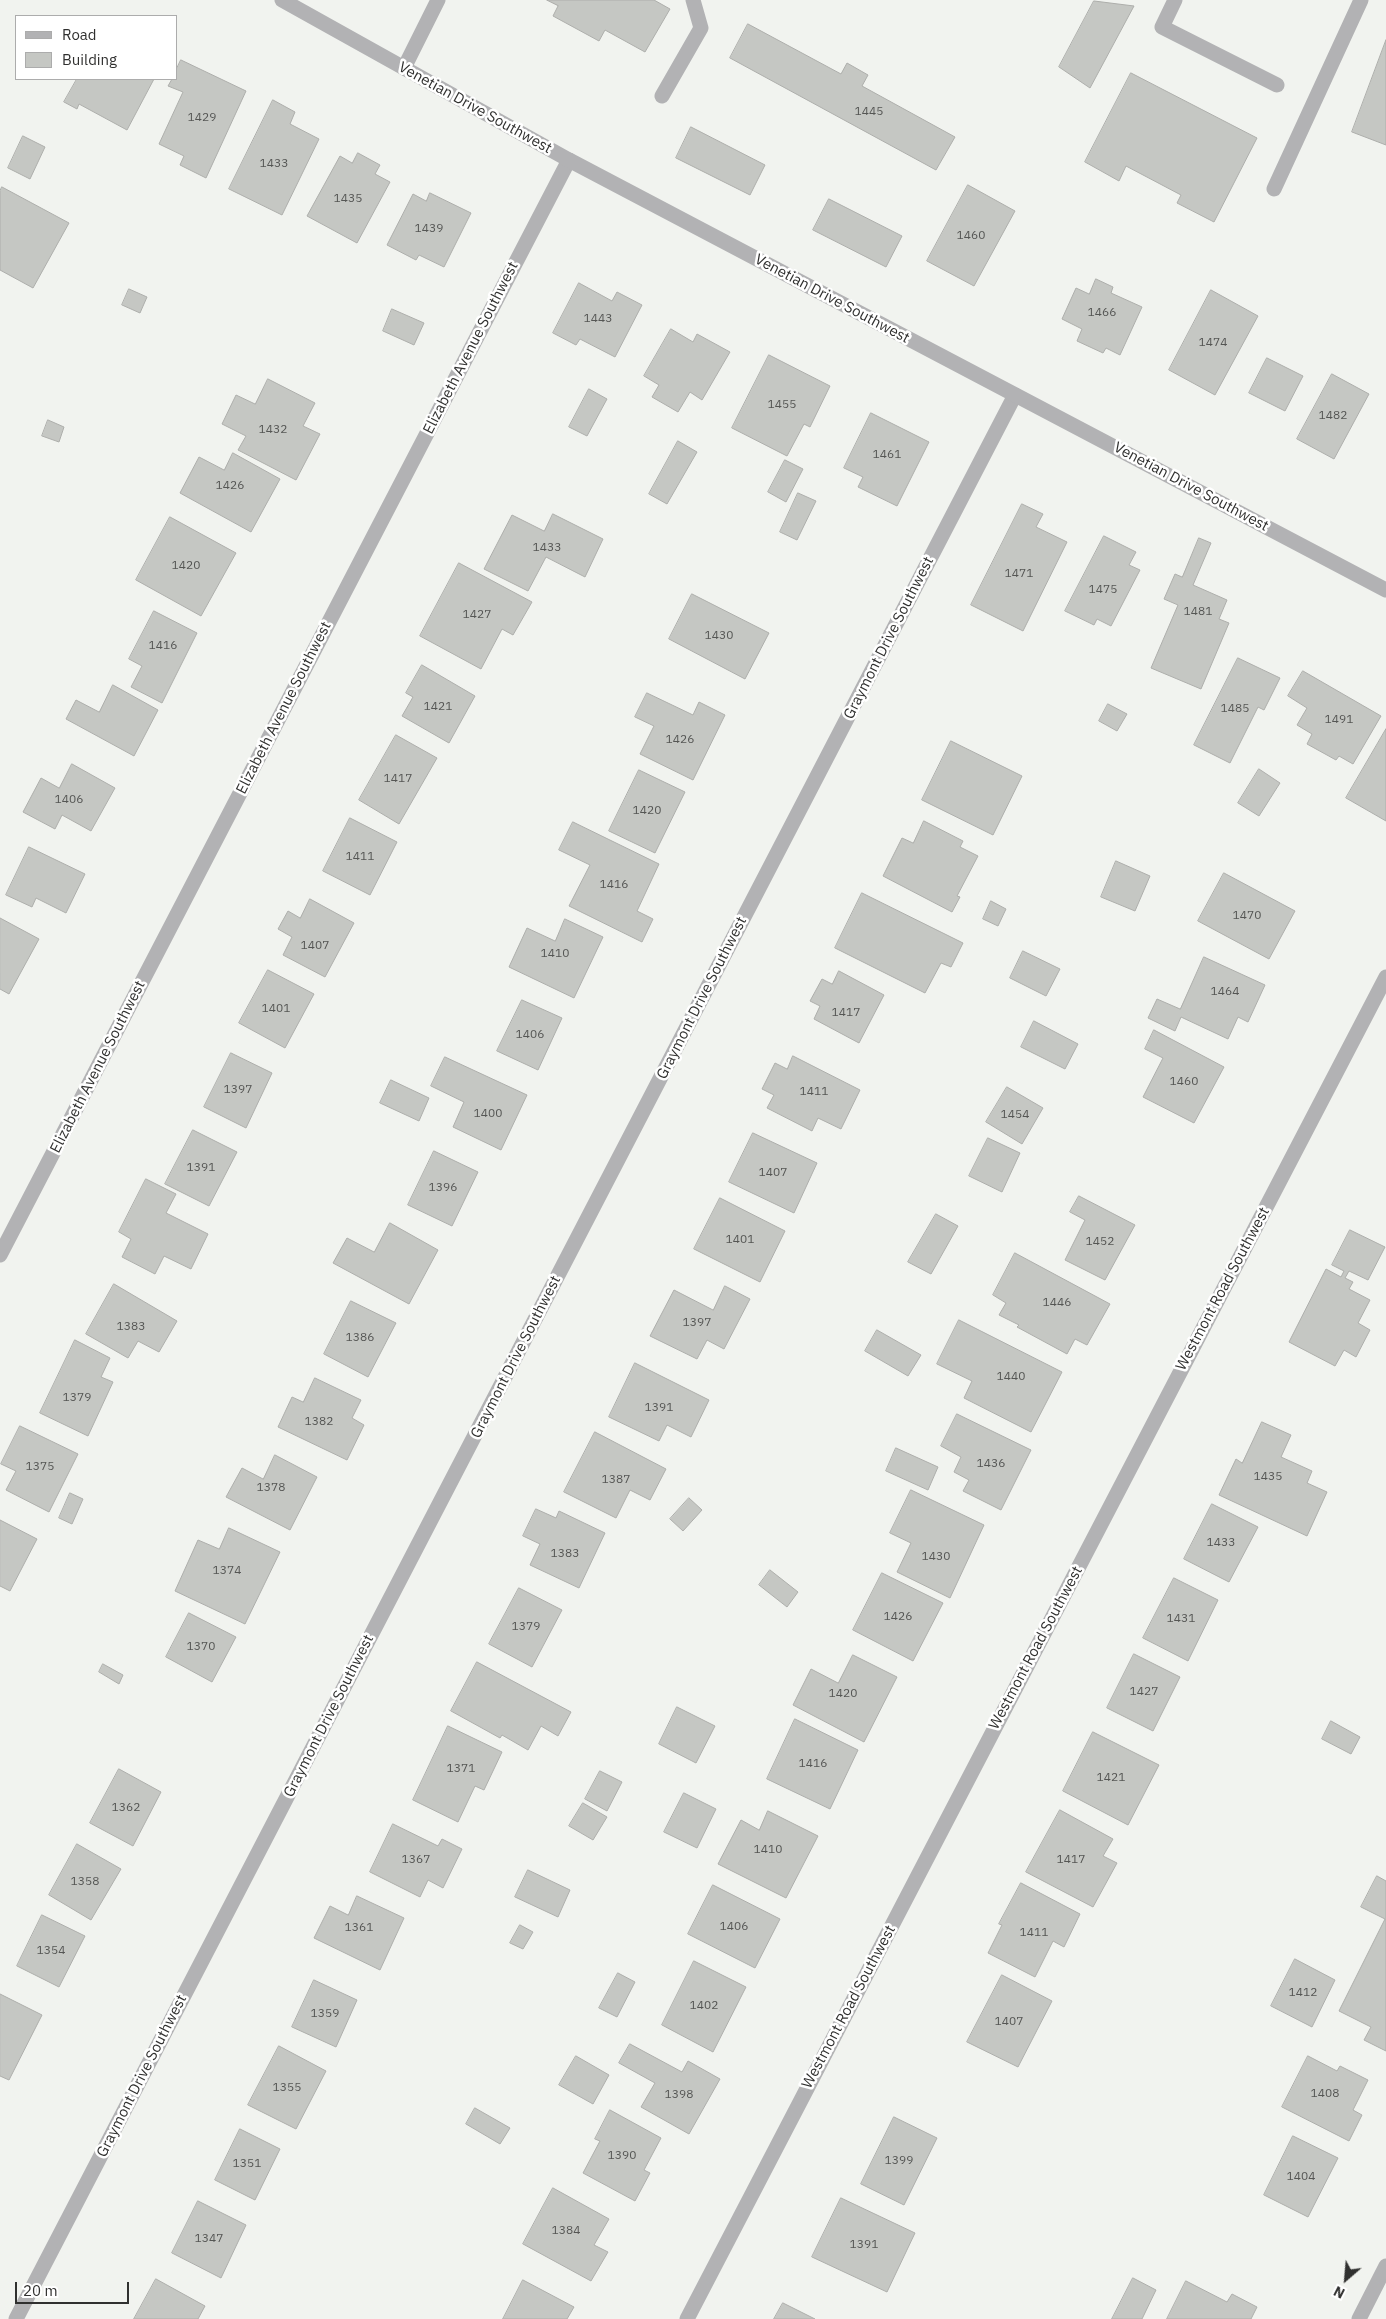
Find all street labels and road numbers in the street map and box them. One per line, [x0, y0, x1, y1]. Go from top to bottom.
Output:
street label: Venetian Drive Southwest [395, 58, 555, 158]
street label: Venetian Drive Southwest [752, 251, 912, 347]
street label: Elizabeth Avenue Southwest [420, 259, 522, 437]
street label: Venetian Drive Southwest [1111, 439, 1271, 535]
street label: Graymont Drive Southwest [840, 554, 938, 722]
street label: Elizabeth Avenue Southwest [233, 619, 335, 797]
street label: Graymont Drive Southwest [653, 914, 751, 1082]
street label: Elizabeth Avenue Southwest [47, 978, 149, 1156]
street label: Westmont Road Southwest [1172, 1204, 1274, 1374]
street label: Graymont Drive Southwest [467, 1273, 565, 1441]
street label: Westmont Road Southwest [985, 1563, 1087, 1733]
street label: Graymont Drive Southwest [280, 1632, 378, 1800]
street label: Westmont Road Southwest [798, 1922, 900, 2092]
street label: Graymont Drive Southwest [93, 1992, 191, 2160]

